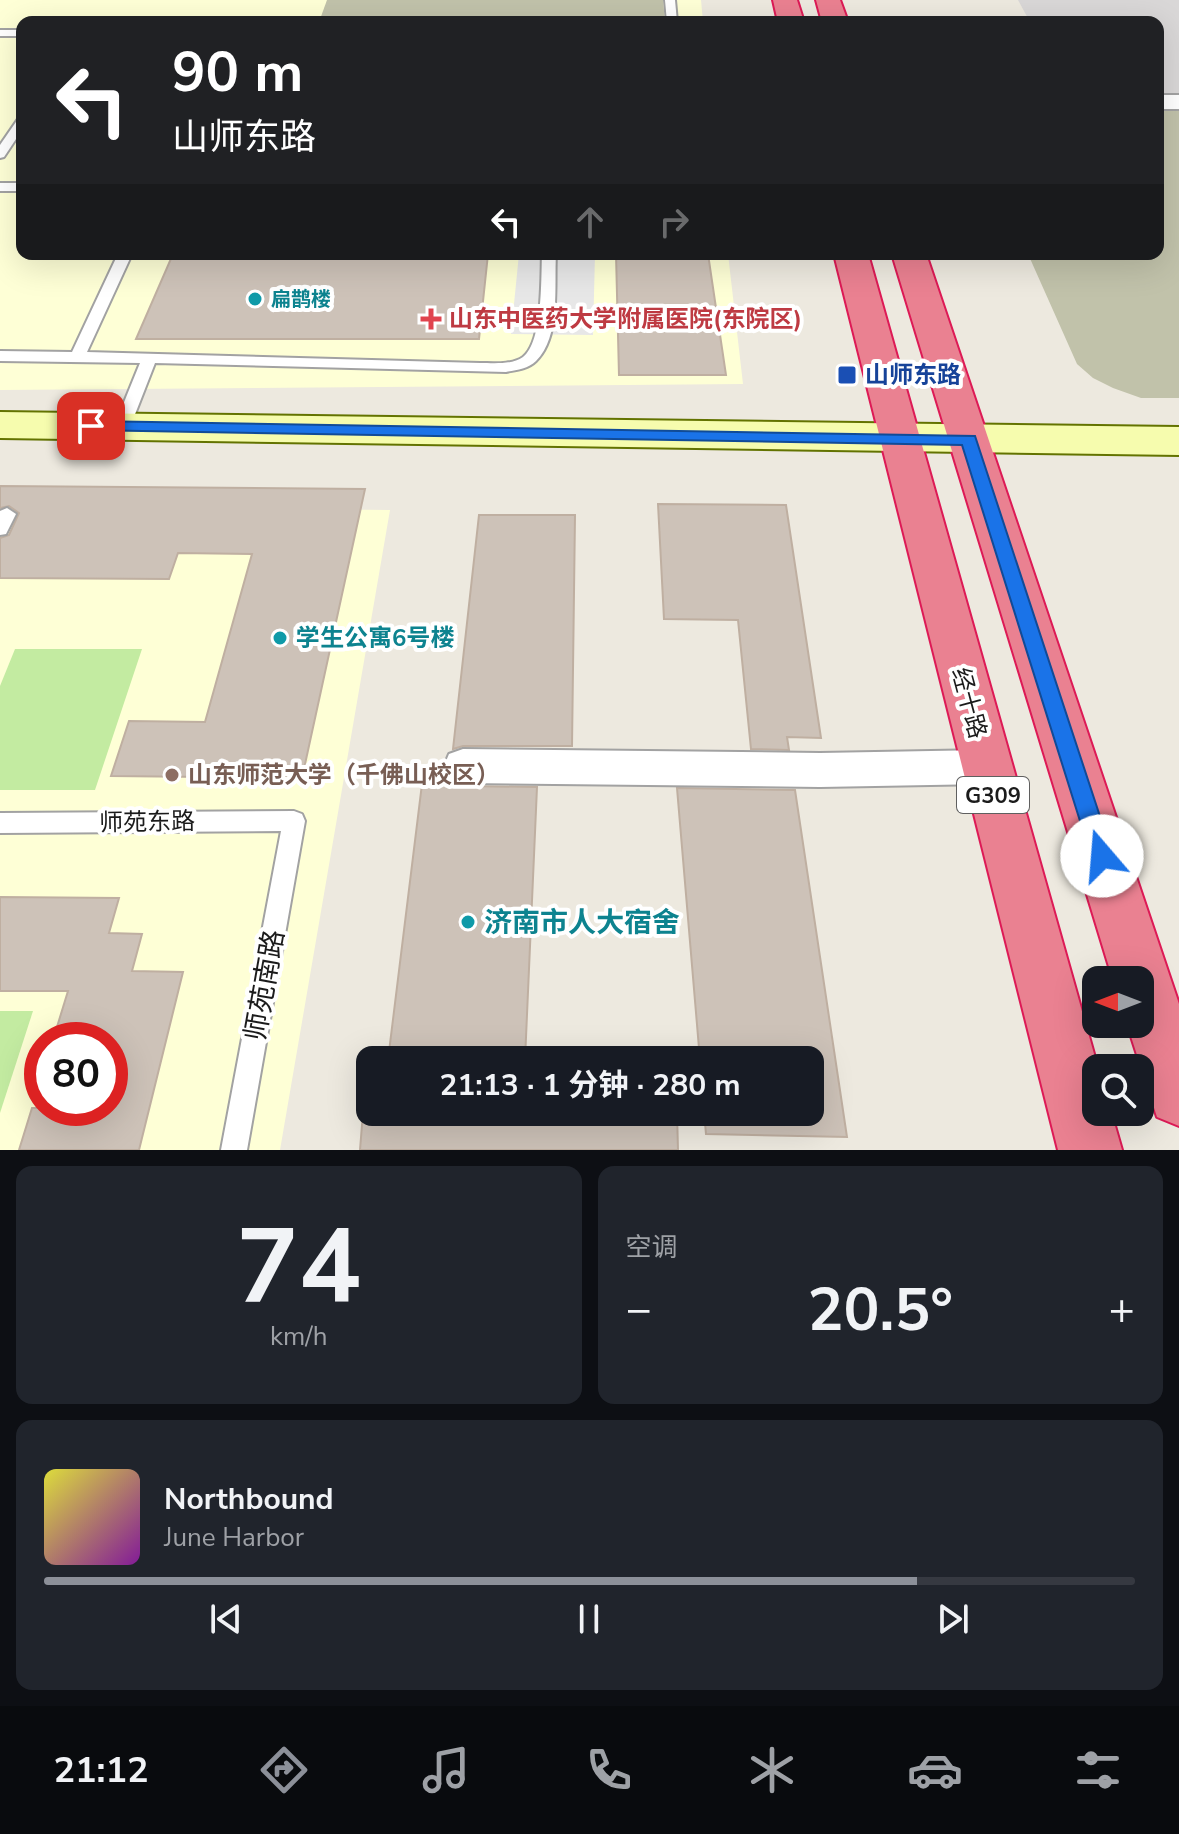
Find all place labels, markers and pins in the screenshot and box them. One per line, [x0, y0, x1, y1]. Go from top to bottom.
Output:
place label: 扁鹊楼 [271, 286, 331, 313]
marker: 扁鹊楼 [246, 290, 264, 308]
place label: 山东中医药大学附属医院(东院区) [449, 303, 802, 335]
marker: 山东中医药大学附属医院(东院区) [420, 308, 442, 330]
place label: 山师东路 [865, 359, 961, 391]
marker: 山师东路 [836, 364, 858, 386]
pin [57, 392, 125, 460]
place label: 学生公寓6号楼 [296, 622, 454, 654]
marker: 学生公寓6号楼 [271, 629, 289, 647]
place label: 山东师范大学（千佛山校区） [188, 759, 500, 791]
marker: 山东师范大学（千佛山校区） [163, 766, 181, 784]
place label: 济南市人大宿舍 [484, 904, 680, 942]
marker: 济南市人大宿舍 [459, 913, 477, 931]

